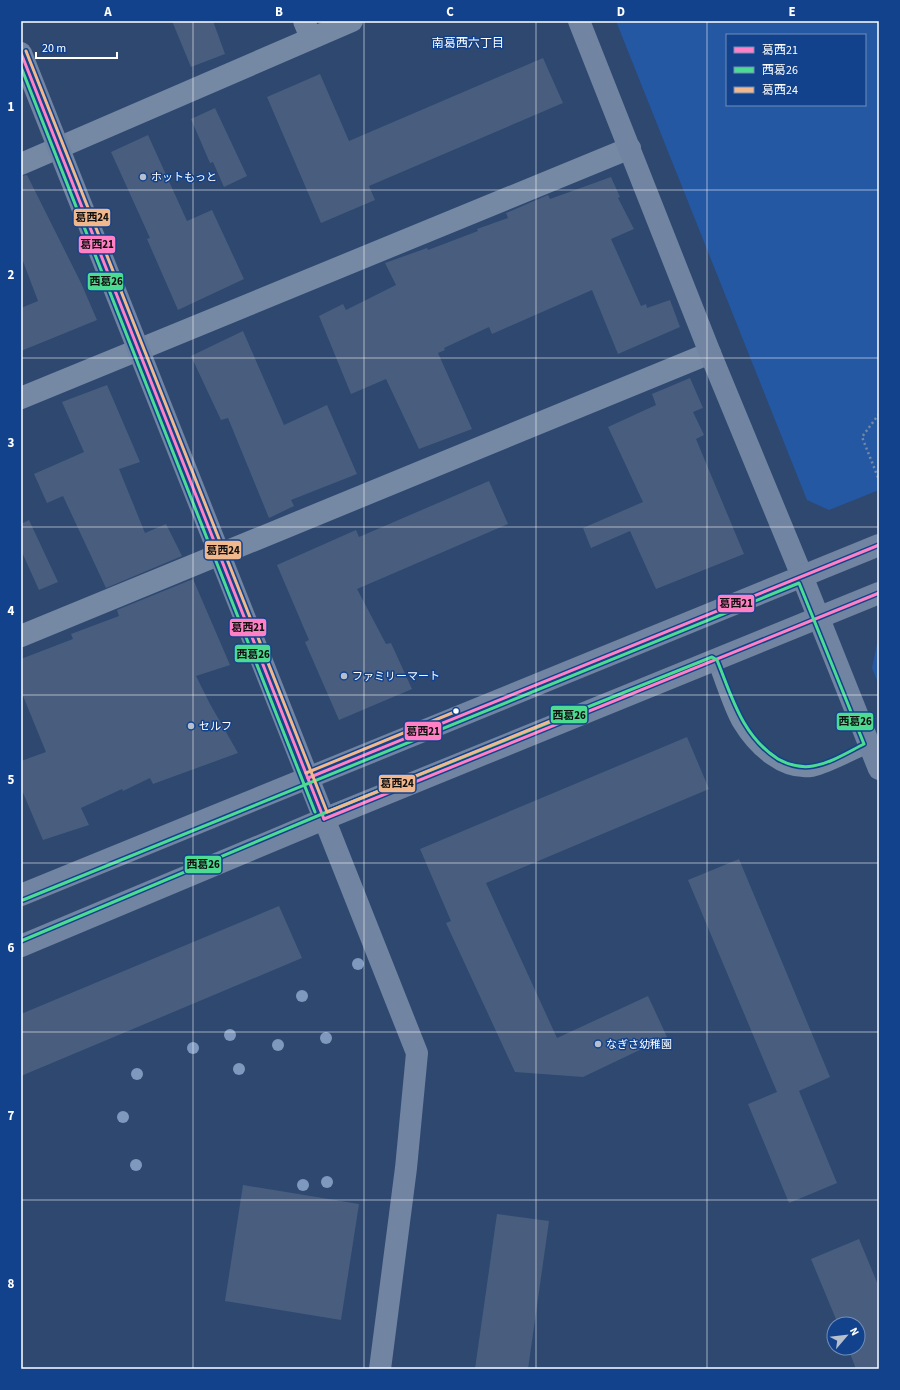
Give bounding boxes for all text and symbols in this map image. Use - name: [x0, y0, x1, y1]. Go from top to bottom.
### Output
- text: A: [103, 3, 112, 21]
- text: B: [275, 3, 283, 21]
- text: C: [446, 3, 454, 21]
- text: D: [617, 3, 625, 21]
- text: E: [788, 3, 796, 21]
- scale bar: [36, 34, 117, 60]
- legend: [726, 34, 866, 106]
- district label: 南葛西六丁目: [432, 35, 504, 52]
- text: 20 m: [42, 40, 66, 57]
- text: 葛西21: [762, 42, 798, 59]
- text: 西葛26: [762, 62, 798, 79]
- text: 葛西24: [762, 82, 798, 99]
- text: 1: [8, 98, 15, 116]
- place label: ホットもっと: [151, 170, 217, 185]
- marker: ホットもっと: [138, 172, 148, 182]
- line badge: 葛西24: [73, 208, 111, 227]
- text: 葛西24: [75, 210, 109, 225]
- line badge: 葛西21: [78, 235, 116, 254]
- text: 葛西21: [80, 237, 114, 252]
- text: 2: [8, 266, 15, 284]
- line badge: 西葛26: [87, 272, 124, 291]
- text: 西葛26: [89, 274, 123, 289]
- text: 3: [8, 434, 15, 452]
- line badge: 葛西24: [204, 540, 242, 560]
- text: 葛西24: [206, 543, 240, 558]
- line badge: 葛西21: [717, 594, 755, 613]
- text: 葛西21: [719, 596, 753, 611]
- text: 4: [8, 602, 15, 620]
- line badge: 葛西21: [229, 618, 267, 637]
- text: 葛西21: [231, 620, 265, 635]
- line badge: 西葛26: [234, 644, 271, 663]
- text: 西葛26: [236, 647, 270, 662]
- place label: ファミリーマート: [352, 669, 440, 684]
- marker: ファミリーマート: [339, 671, 349, 681]
- line badge: 西葛26: [550, 705, 588, 724]
- unlabelled marker: [451, 706, 461, 716]
- text: 西葛26: [552, 708, 586, 723]
- line badge: 西葛26: [836, 712, 874, 731]
- text: 西葛26: [838, 714, 872, 729]
- place label: セルフ: [199, 719, 232, 734]
- marker: セルフ: [186, 721, 196, 731]
- line badge: 葛西21: [404, 721, 442, 741]
- text: 葛西21: [406, 724, 440, 739]
- text: 5: [8, 771, 15, 789]
- line badge: 葛西24: [378, 774, 416, 793]
- text: 葛西24: [380, 776, 414, 791]
- line badge: 西葛26: [184, 855, 222, 874]
- text: 西葛26: [186, 857, 220, 872]
- text: 6: [8, 939, 15, 957]
- place label: なぎさ幼稚園: [606, 1037, 672, 1052]
- marker: なぎさ幼稚園: [593, 1039, 603, 1049]
- text: 7: [8, 1107, 15, 1125]
- text: 8: [8, 1275, 15, 1293]
- north arrow: [826, 1316, 866, 1356]
- text: N: [846, 1325, 863, 1338]

